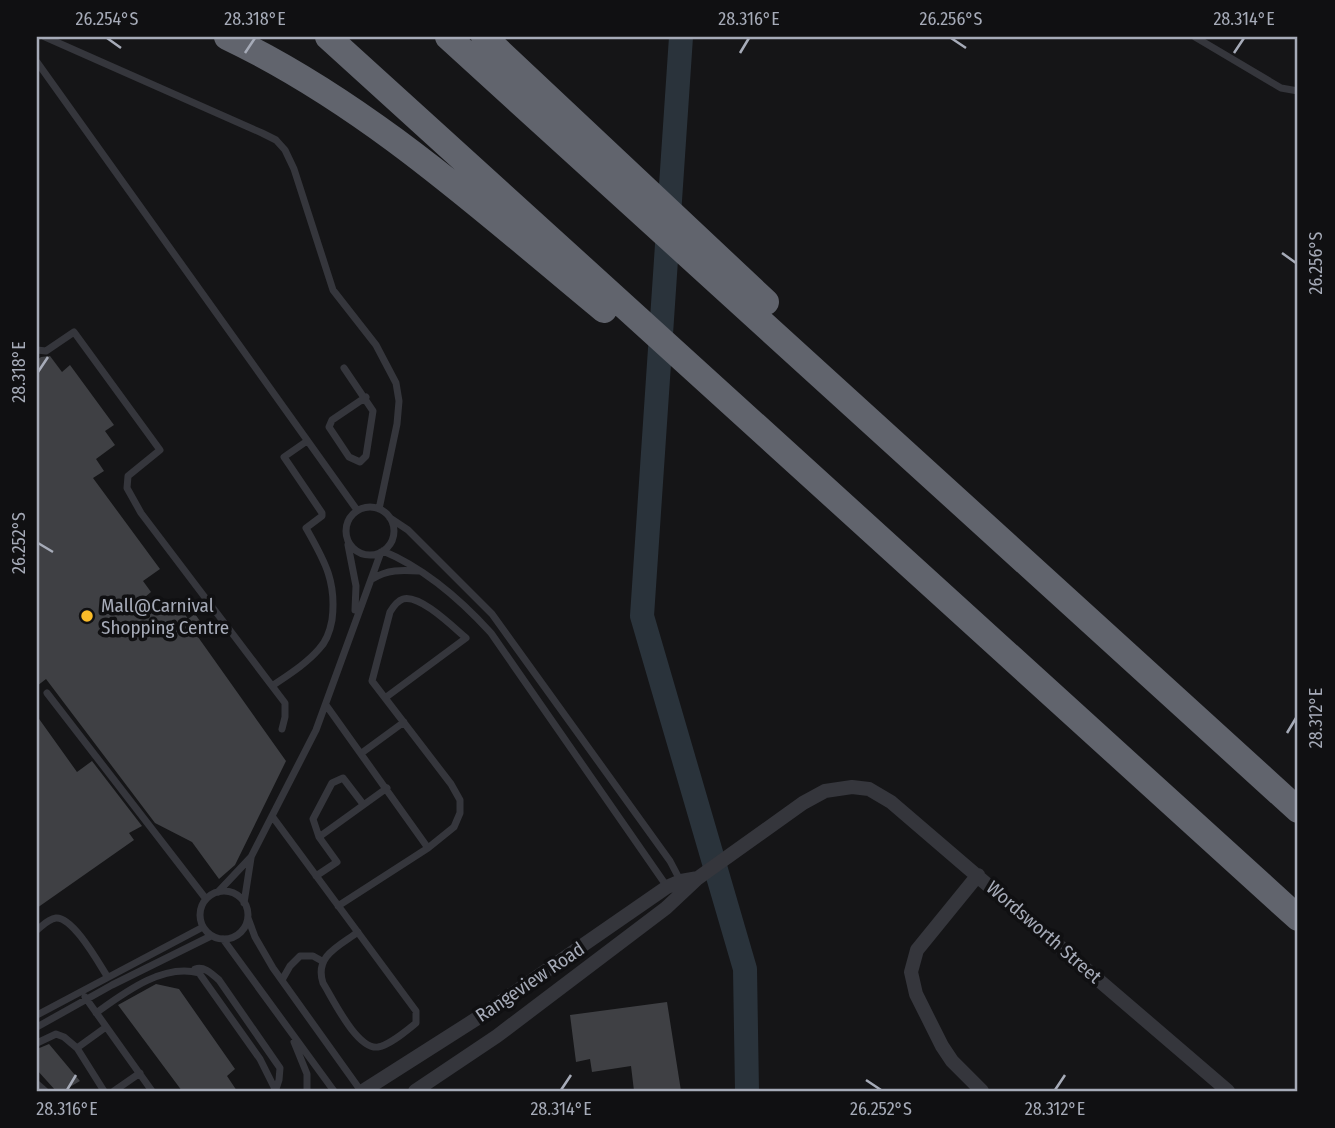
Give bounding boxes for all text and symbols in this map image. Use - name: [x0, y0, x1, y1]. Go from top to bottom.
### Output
- text: 26.254°S: [76, 8, 139, 30]
- text: 28.318°E: [224, 8, 286, 30]
- text: 28.316°E: [718, 8, 780, 30]
- text: 26.256°S: [920, 8, 983, 30]
- text: 28.314°E: [1213, 8, 1275, 30]
- text: 26.256°S: [1305, 231, 1327, 295]
- text: 28.318°E: [8, 341, 30, 403]
- text: 26.252°S: [8, 512, 30, 574]
- place label: Mall@Carnival Shopping Centre: [101, 594, 229, 639]
- marker: Mall@Carnival Shopping Centre: [79, 608, 95, 624]
- text: 28.312°E: [1305, 688, 1327, 748]
- street label: Wordsworth Street: [982, 876, 1107, 989]
- street label: Rangeview Road: [471, 937, 589, 1027]
- text: 28.316°E: [36, 1098, 98, 1120]
- text: 28.314°E: [530, 1098, 592, 1120]
- text: 26.252°S: [850, 1098, 912, 1120]
- text: 28.312°E: [1025, 1098, 1085, 1120]

